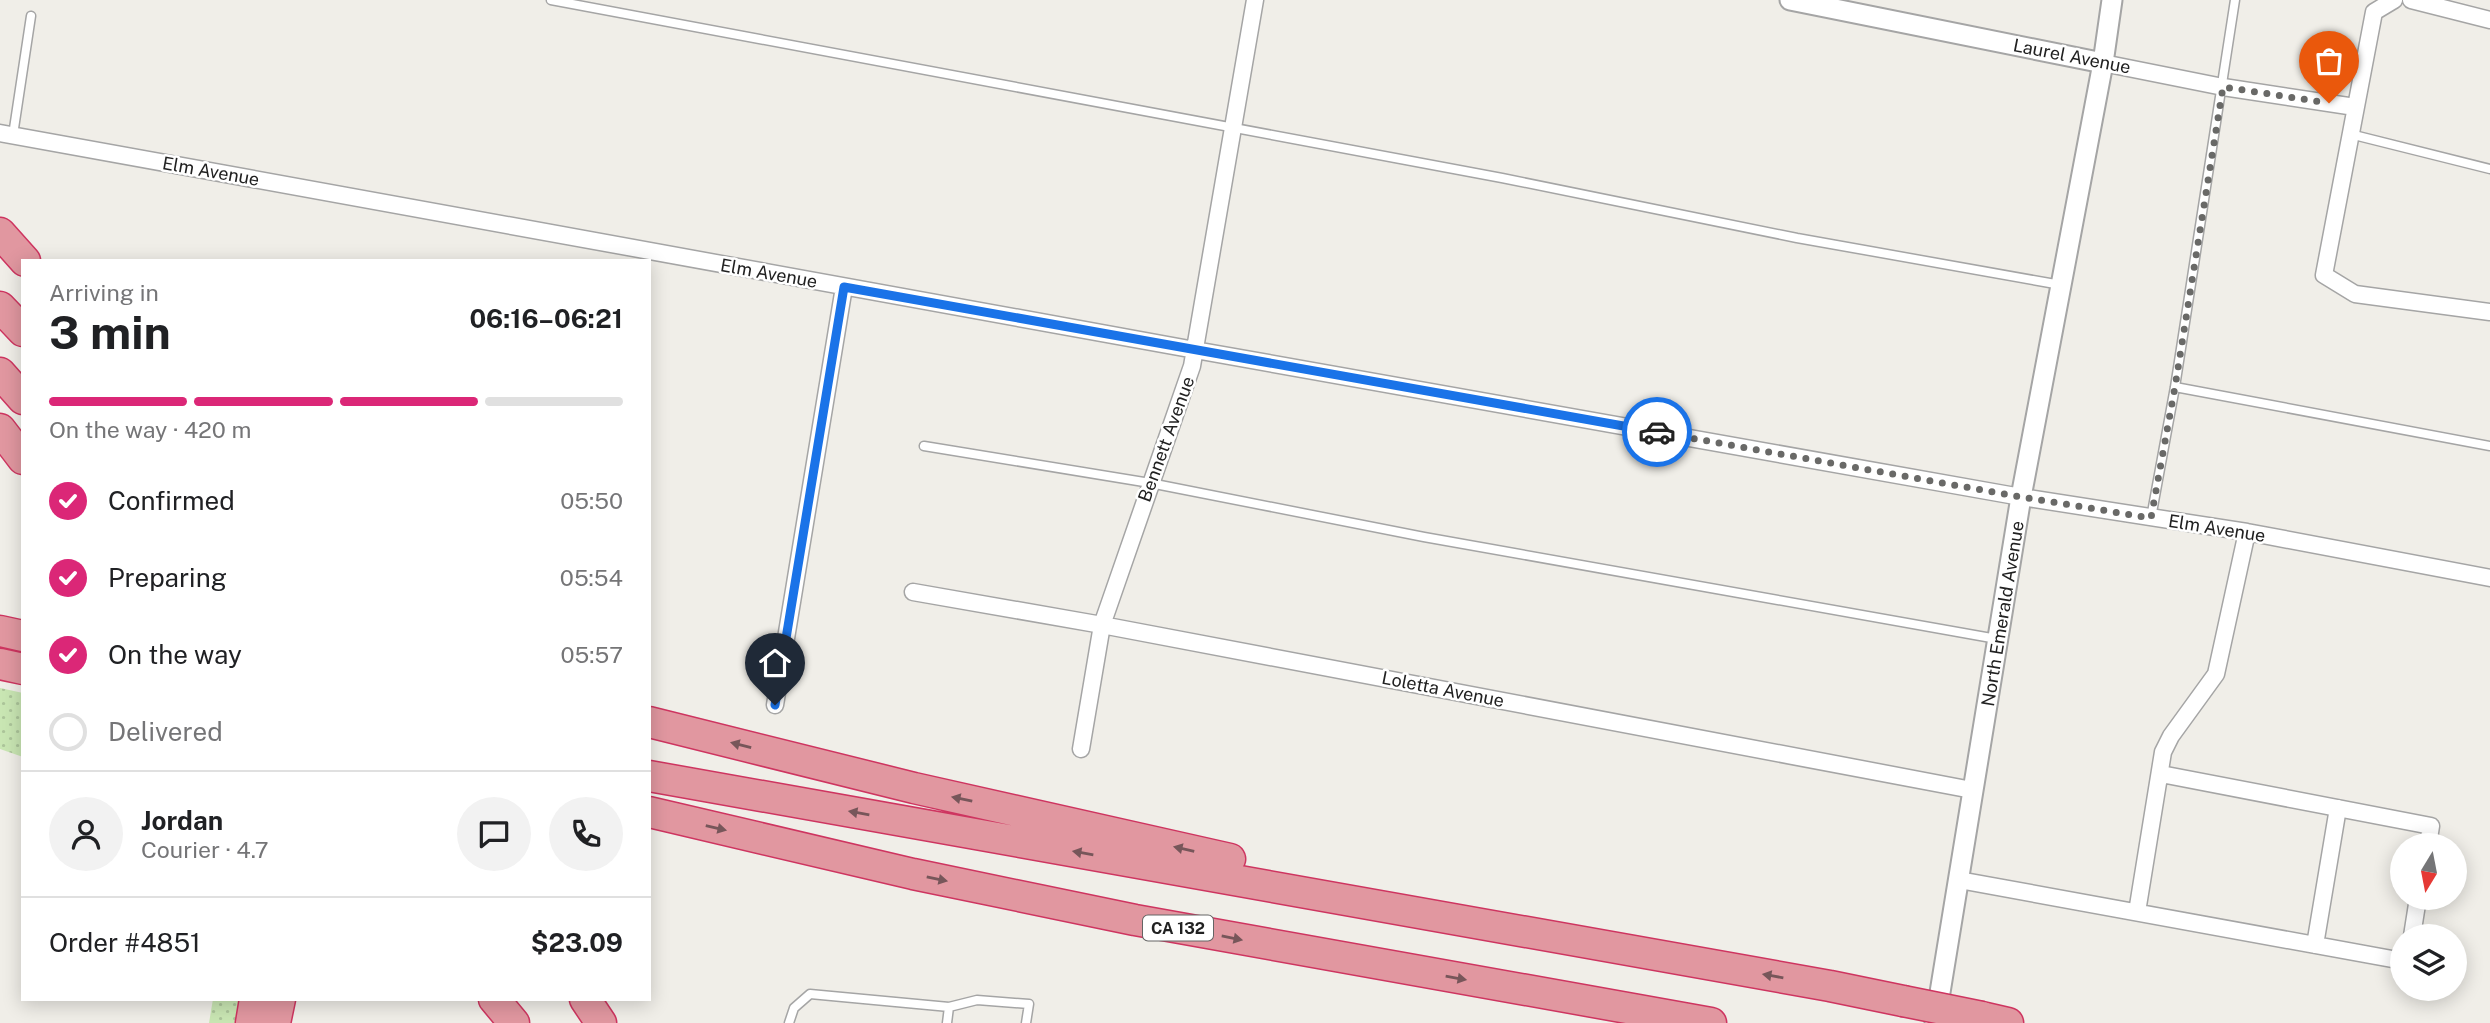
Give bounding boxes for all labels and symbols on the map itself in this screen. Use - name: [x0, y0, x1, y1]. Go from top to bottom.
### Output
- pin: [2299, 31, 2359, 103]
- street label: Laurel Avenue: [2011, 34, 2133, 78]
- street label: Elm Avenue: [161, 152, 261, 190]
- street label: Elm Avenue: [719, 254, 819, 292]
- street label: Bennett Avenue: [1134, 373, 1198, 505]
- courier: [1622, 397, 1692, 467]
- street label: Elm Avenue: [2167, 510, 2267, 546]
- street label: North Emerald Avenue: [1976, 519, 2027, 708]
- pin: [745, 633, 805, 705]
- street label: Loletta Avenue: [1380, 667, 1506, 711]
- one-way arrow: [730, 739, 752, 750]
- one-way arrow: [951, 793, 973, 804]
- one-way arrow: [848, 807, 870, 818]
- one-way arrow: [705, 823, 727, 834]
- north arrow: [2390, 833, 2468, 910]
- one-way arrow: [1173, 843, 1195, 854]
- one-way arrow: [1072, 847, 1094, 858]
- one-way arrow: [926, 873, 948, 884]
- road number: CA 132: [1143, 916, 1213, 940]
- one-way arrow: [1222, 933, 1244, 944]
- one-way arrow: [1762, 970, 1784, 981]
- one-way arrow: [1446, 973, 1468, 984]

